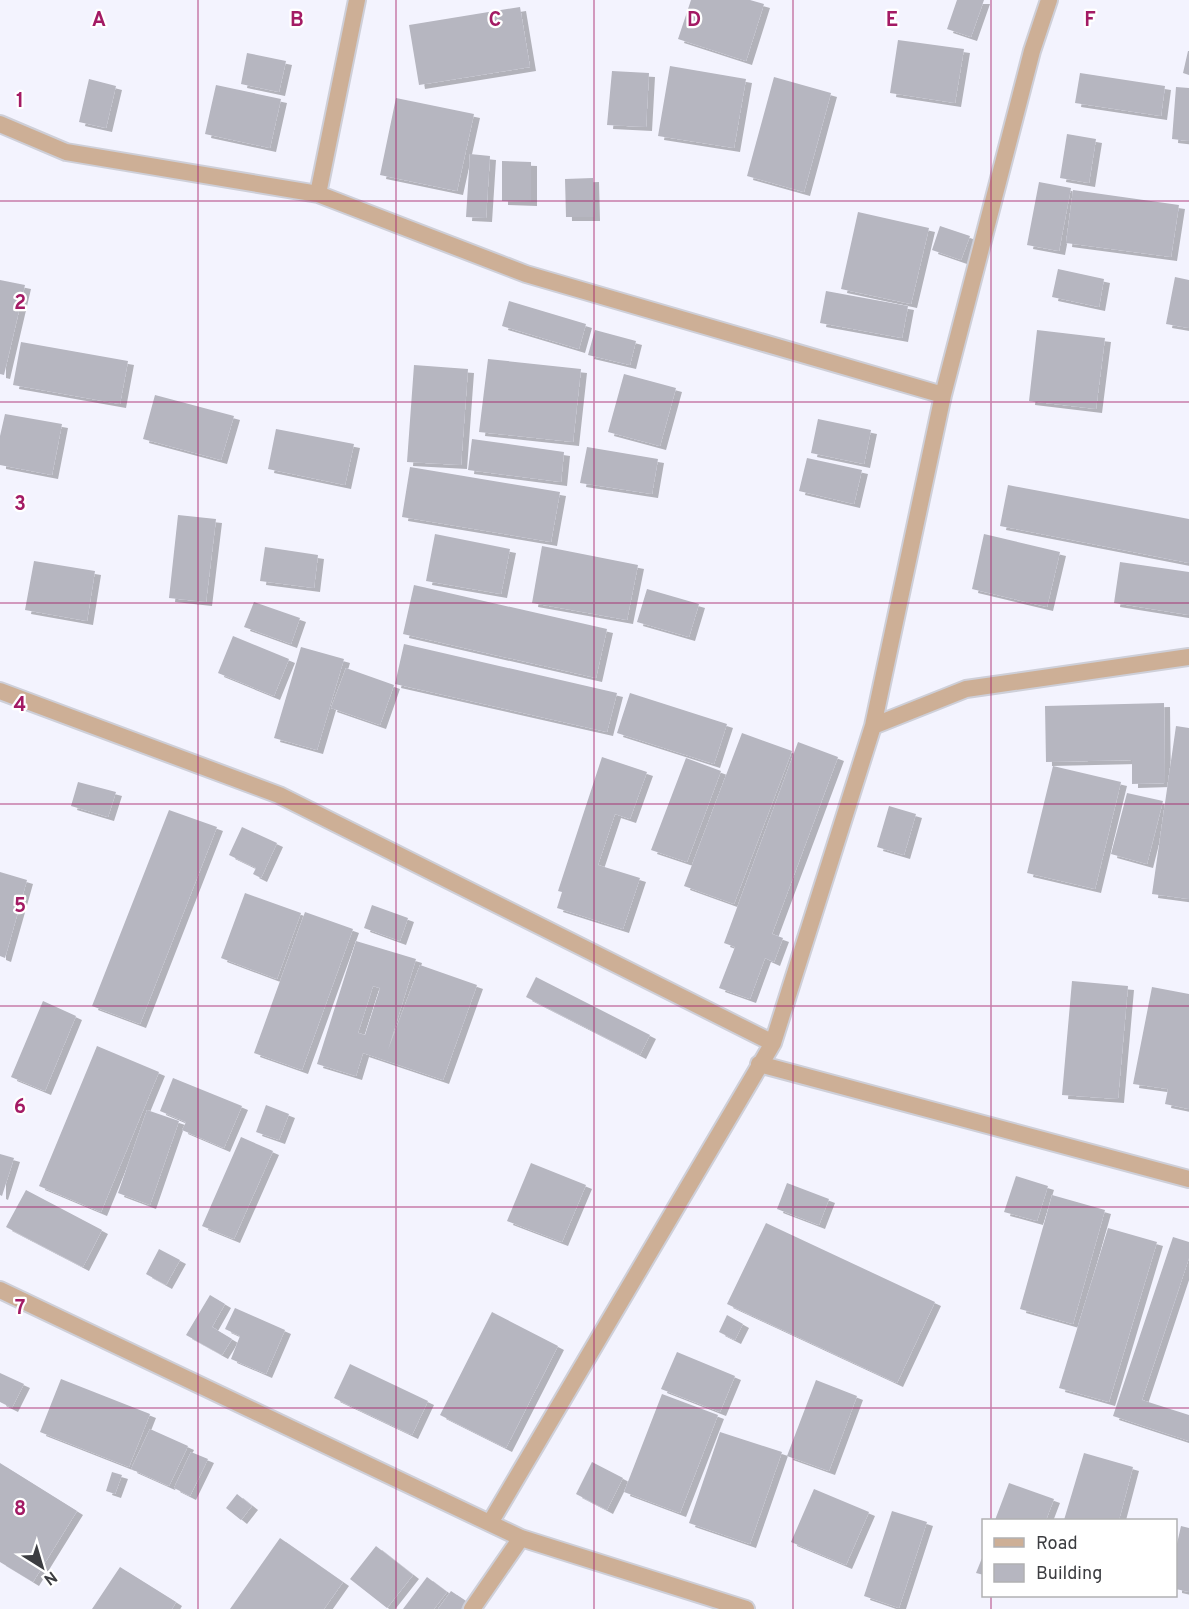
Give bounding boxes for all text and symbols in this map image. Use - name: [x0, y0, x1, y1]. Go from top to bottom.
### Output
- text: A: [92, 8, 106, 34]
- text: B: [290, 8, 304, 34]
- text: C: [489, 8, 501, 34]
- text: D: [687, 8, 701, 34]
- text: E: [886, 8, 898, 34]
- text: F: [1084, 8, 1096, 34]
- text: 1: [16, 89, 24, 115]
- text: 2: [14, 291, 26, 317]
- text: 3: [14, 492, 26, 518]
- text: 4: [14, 693, 26, 719]
- text: 5: [14, 894, 26, 920]
- text: 6: [14, 1095, 26, 1121]
- text: 7: [15, 1296, 25, 1322]
- text: 8: [14, 1497, 26, 1523]
- legend: [982, 1519, 1177, 1597]
- text: Road: [1036, 1533, 1078, 1556]
- north arrow: [12, 1537, 72, 1597]
- text: Building: [1036, 1563, 1102, 1586]
- text: N: [39, 1566, 60, 1589]

